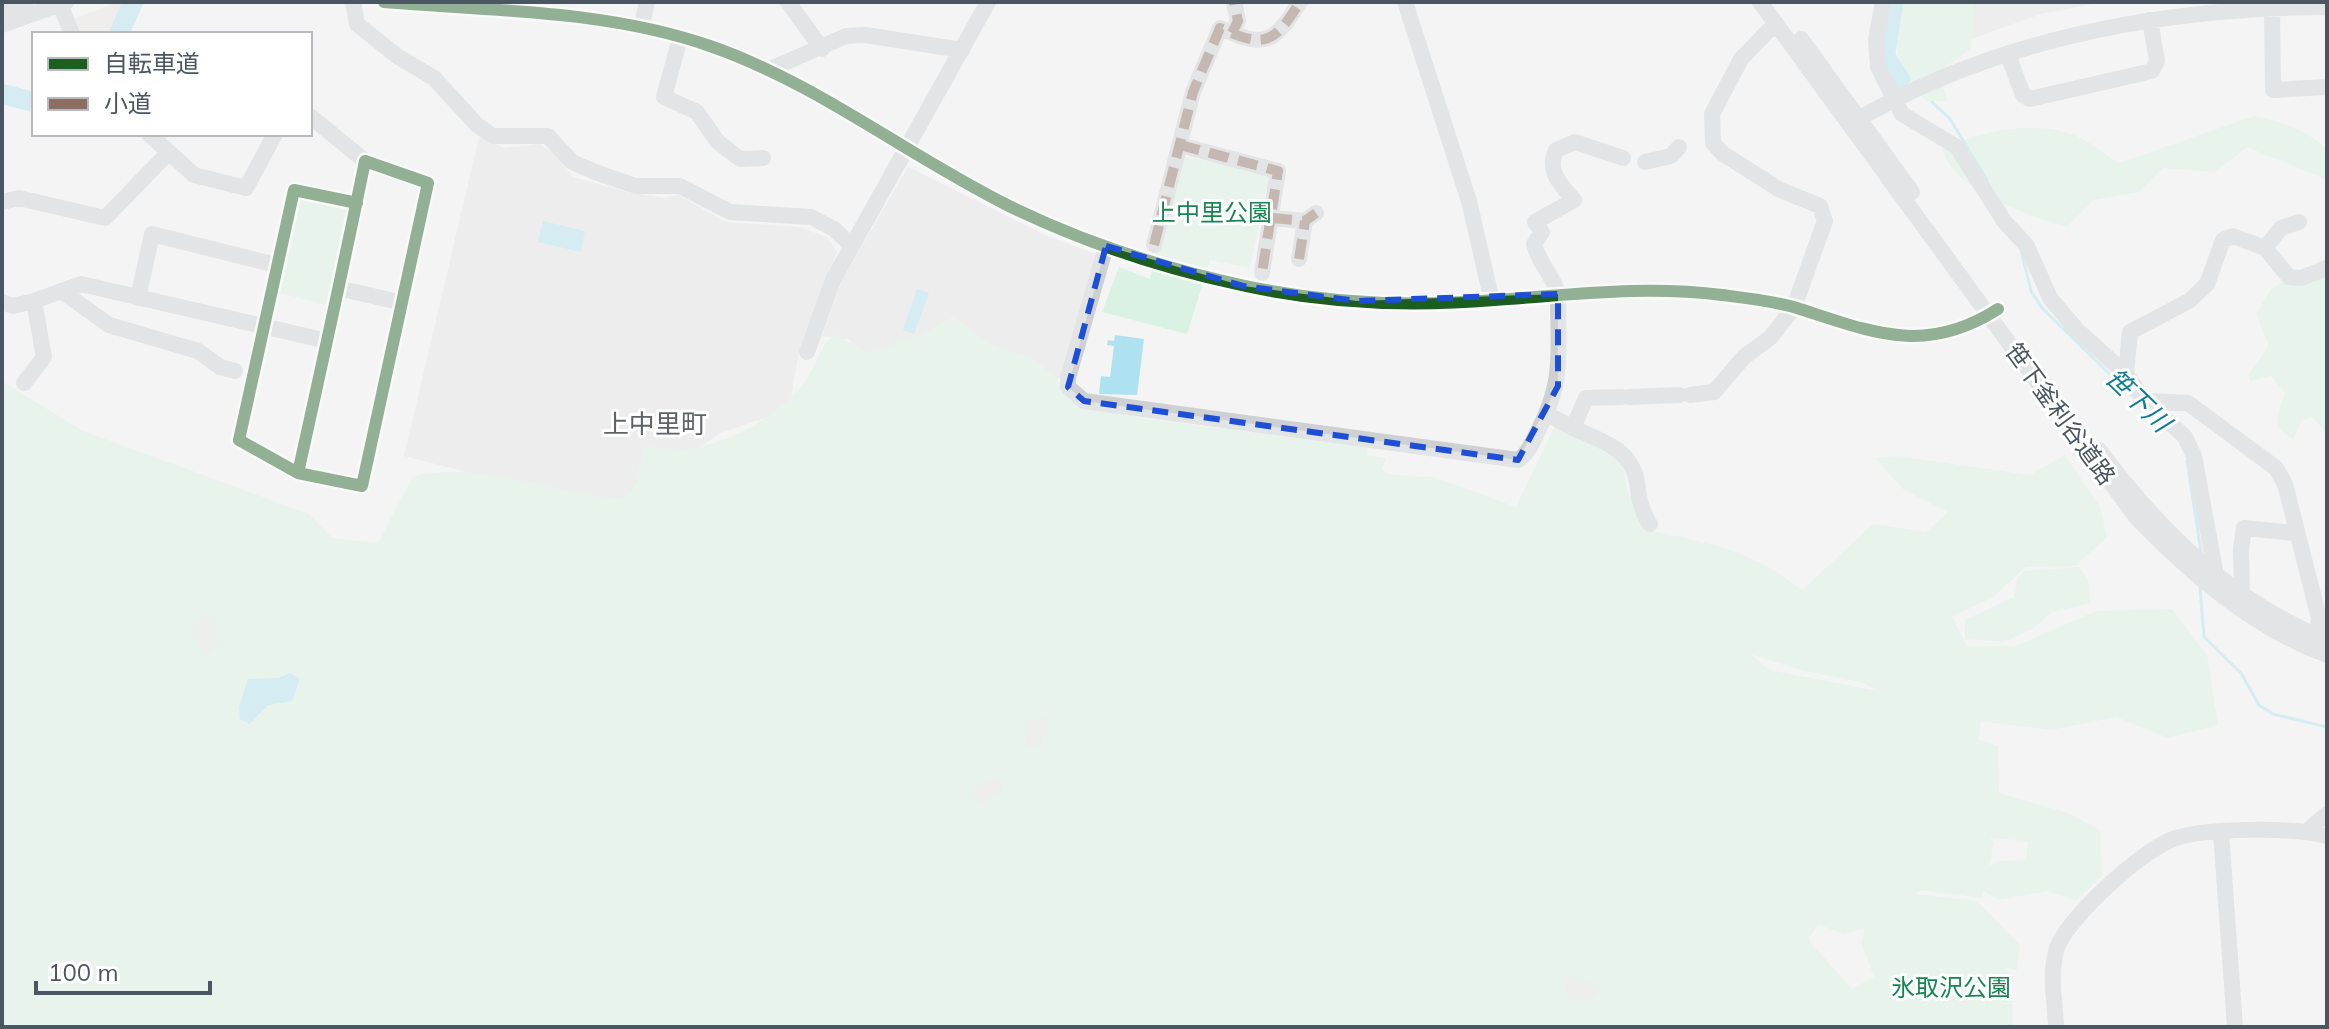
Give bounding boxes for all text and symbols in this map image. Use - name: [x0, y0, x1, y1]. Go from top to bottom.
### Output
- legend: [32, 32, 312, 136]
- text: 自転車道: [104, 48, 200, 78]
- text: 小道: [104, 88, 152, 118]
- park label: 上中里公園: [1152, 197, 1272, 227]
- street label: 笹下釜利谷道路: [1999, 337, 2122, 490]
- water label: 笹下川: [2099, 361, 2180, 441]
- district label: 上中里町: [603, 407, 707, 440]
- scale bar: [36, 945, 210, 995]
- text: 100 m: [48, 957, 119, 987]
- park label: 氷取沢公園: [1891, 972, 2011, 1002]

